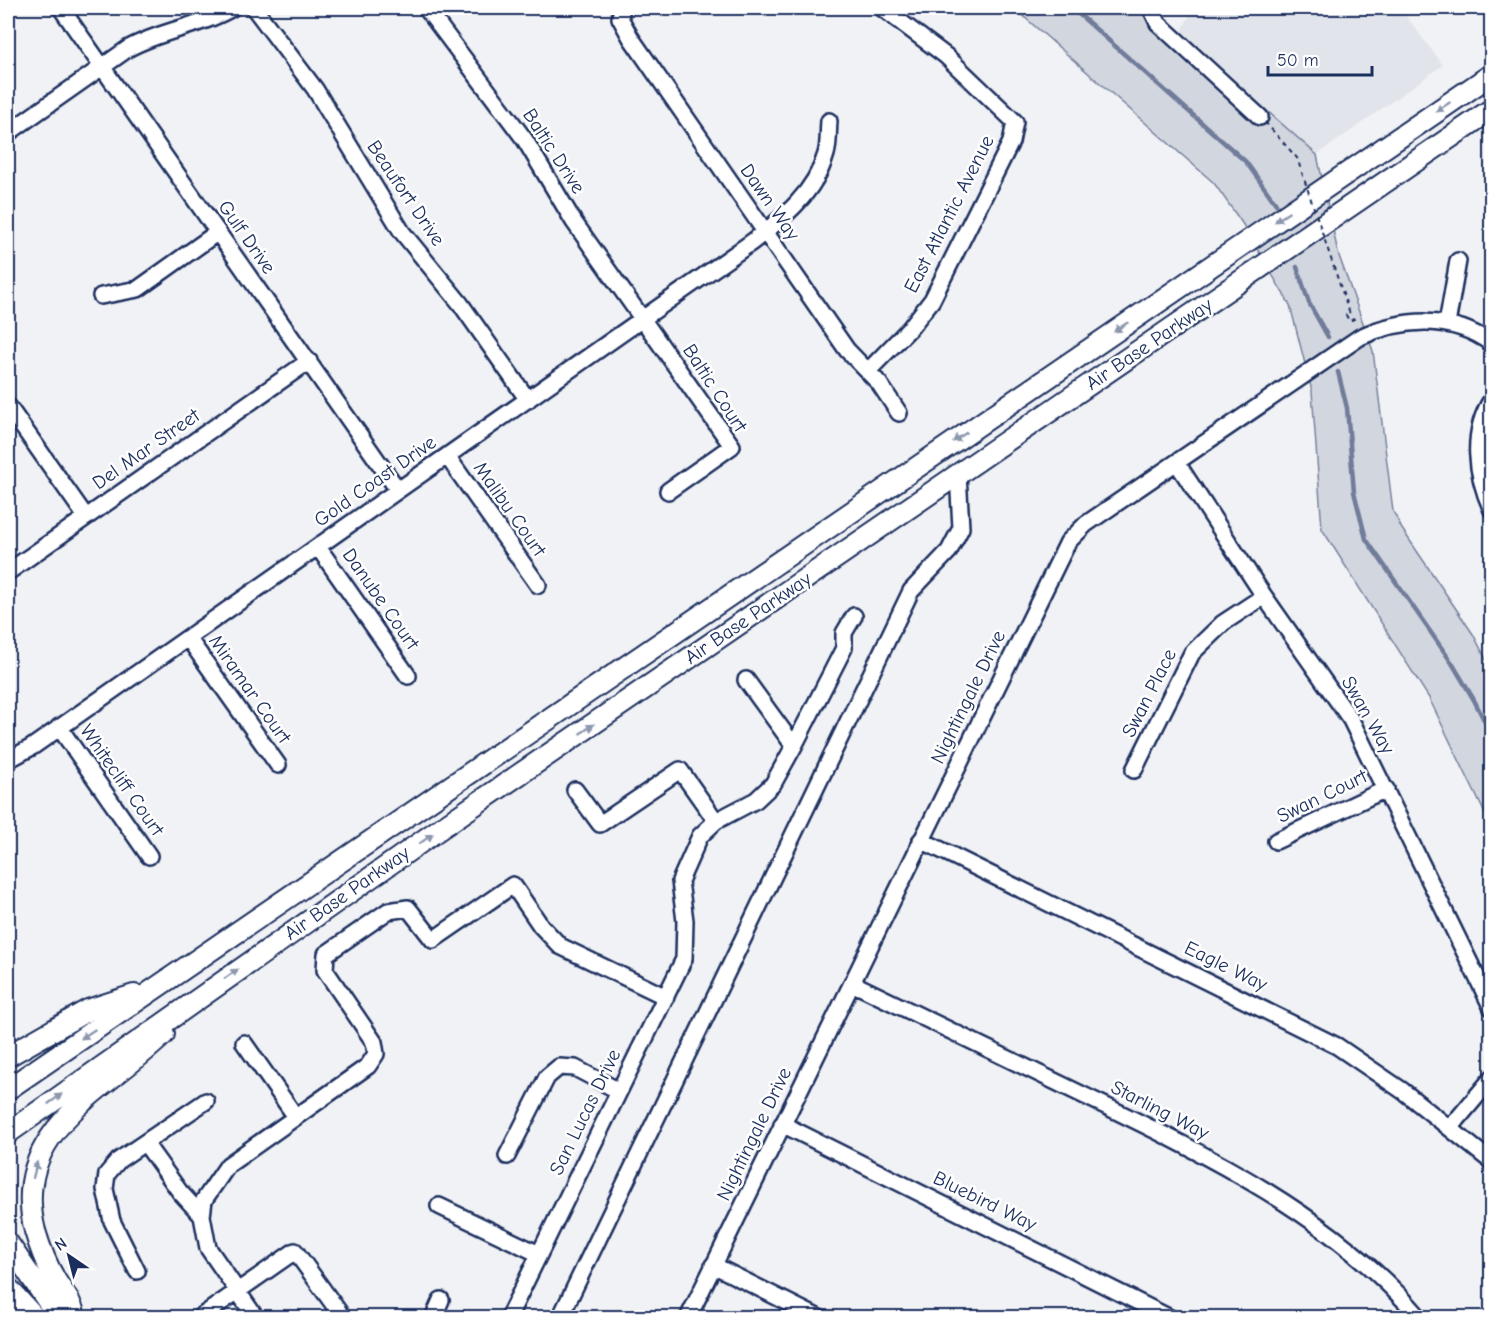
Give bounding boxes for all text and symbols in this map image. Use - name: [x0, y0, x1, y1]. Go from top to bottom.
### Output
- scale bar: [1268, 39, 1372, 77]
- text: 50 m: [1277, 50, 1319, 71]
- one-way arrow: [1436, 101, 1452, 113]
- street label: Baltic Drive: [518, 104, 590, 198]
- street label: East Atlantic Avenue: [899, 131, 999, 297]
- street label: Beaufort Drive: [362, 136, 450, 250]
- street label: Dawn Way: [735, 159, 805, 245]
- street label: Gulf Drive: [213, 196, 281, 278]
- one-way arrow: [1275, 211, 1291, 223]
- street label: Air Base Parkway: [1081, 293, 1217, 395]
- one-way arrow: [1114, 321, 1130, 333]
- street label: Baltic Court: [678, 340, 753, 437]
- street label: Del Mar Street: [88, 403, 205, 494]
- street label: Gold Coast Drive: [310, 430, 440, 532]
- one-way arrow: [952, 431, 968, 442]
- street label: Malibu Court: [469, 457, 552, 562]
- street label: Danube Court: [338, 544, 425, 655]
- street label: Air Base Parkway: [680, 567, 816, 669]
- street label: Nightingale Drive: [926, 627, 1010, 767]
- street label: Miramar Court: [204, 630, 297, 749]
- street label: Swan Place: [1117, 645, 1181, 741]
- street label: Swan Way: [1337, 672, 1399, 758]
- street label: Whitecliff Court: [75, 720, 170, 841]
- one-way arrow: [578, 723, 594, 735]
- street label: Swan Court: [1273, 764, 1372, 828]
- one-way arrow: [418, 833, 433, 845]
- street label: Air Base Parkway: [280, 841, 414, 945]
- street label: Eagle Way: [1181, 936, 1271, 996]
- one-way arrow: [223, 968, 239, 980]
- one-way arrow: [80, 1028, 96, 1039]
- street label: San Lucas Drive: [545, 1045, 625, 1179]
- street label: Nightingale Drive: [712, 1064, 796, 1204]
- street label: Starling Way: [1107, 1075, 1213, 1145]
- one-way arrow: [47, 1093, 63, 1105]
- one-way arrow: [31, 1161, 41, 1179]
- street label: Bluebird Way: [930, 1166, 1040, 1236]
- north arrow: [39, 1226, 99, 1286]
- text: N: [52, 1234, 70, 1255]

